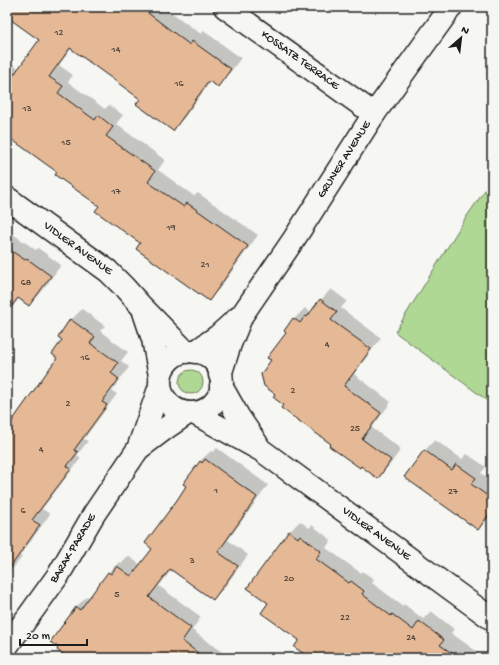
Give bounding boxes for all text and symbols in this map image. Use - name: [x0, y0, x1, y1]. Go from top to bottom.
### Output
- north arrow: [441, 18, 481, 58]
- text: N: [459, 24, 471, 38]
- house number: 12: [54, 27, 64, 39]
- street label: KOSSATZ TERRACE: [258, 28, 342, 94]
- house number: 14: [111, 44, 121, 56]
- house number: 16: [173, 78, 184, 90]
- house number: 13: [21, 103, 32, 115]
- street label: GRUNER AVENUE: [315, 118, 375, 201]
- house number: 15: [60, 137, 71, 149]
- house number: 17: [110, 186, 121, 198]
- street label: VIDLER AVENUE: [39, 219, 115, 279]
- house number: 19: [165, 222, 176, 234]
- house number: 21: [201, 259, 209, 271]
- house number: 68: [21, 277, 32, 289]
- house number: 4: [325, 339, 330, 351]
- house number: 16: [79, 352, 90, 364]
- house number: 2: [291, 385, 296, 397]
- house number: 2: [66, 398, 71, 410]
- house number: 25: [350, 423, 360, 435]
- house number: 4: [39, 444, 44, 456]
- house number: 1: [213, 485, 218, 497]
- house number: 27: [448, 486, 459, 498]
- street label: VIDLER AVENUE: [338, 504, 414, 564]
- house number: 6: [20, 505, 26, 517]
- street label: BARAK PARADE: [47, 511, 100, 587]
- house number: 3: [188, 555, 195, 567]
- house number: 20: [284, 573, 295, 585]
- house number: 5: [114, 589, 120, 601]
- house number: 22: [340, 612, 350, 624]
- scale bar: [20, 621, 87, 647]
- text: 20 m: [26, 630, 51, 644]
- house number: 24: [406, 632, 416, 644]

